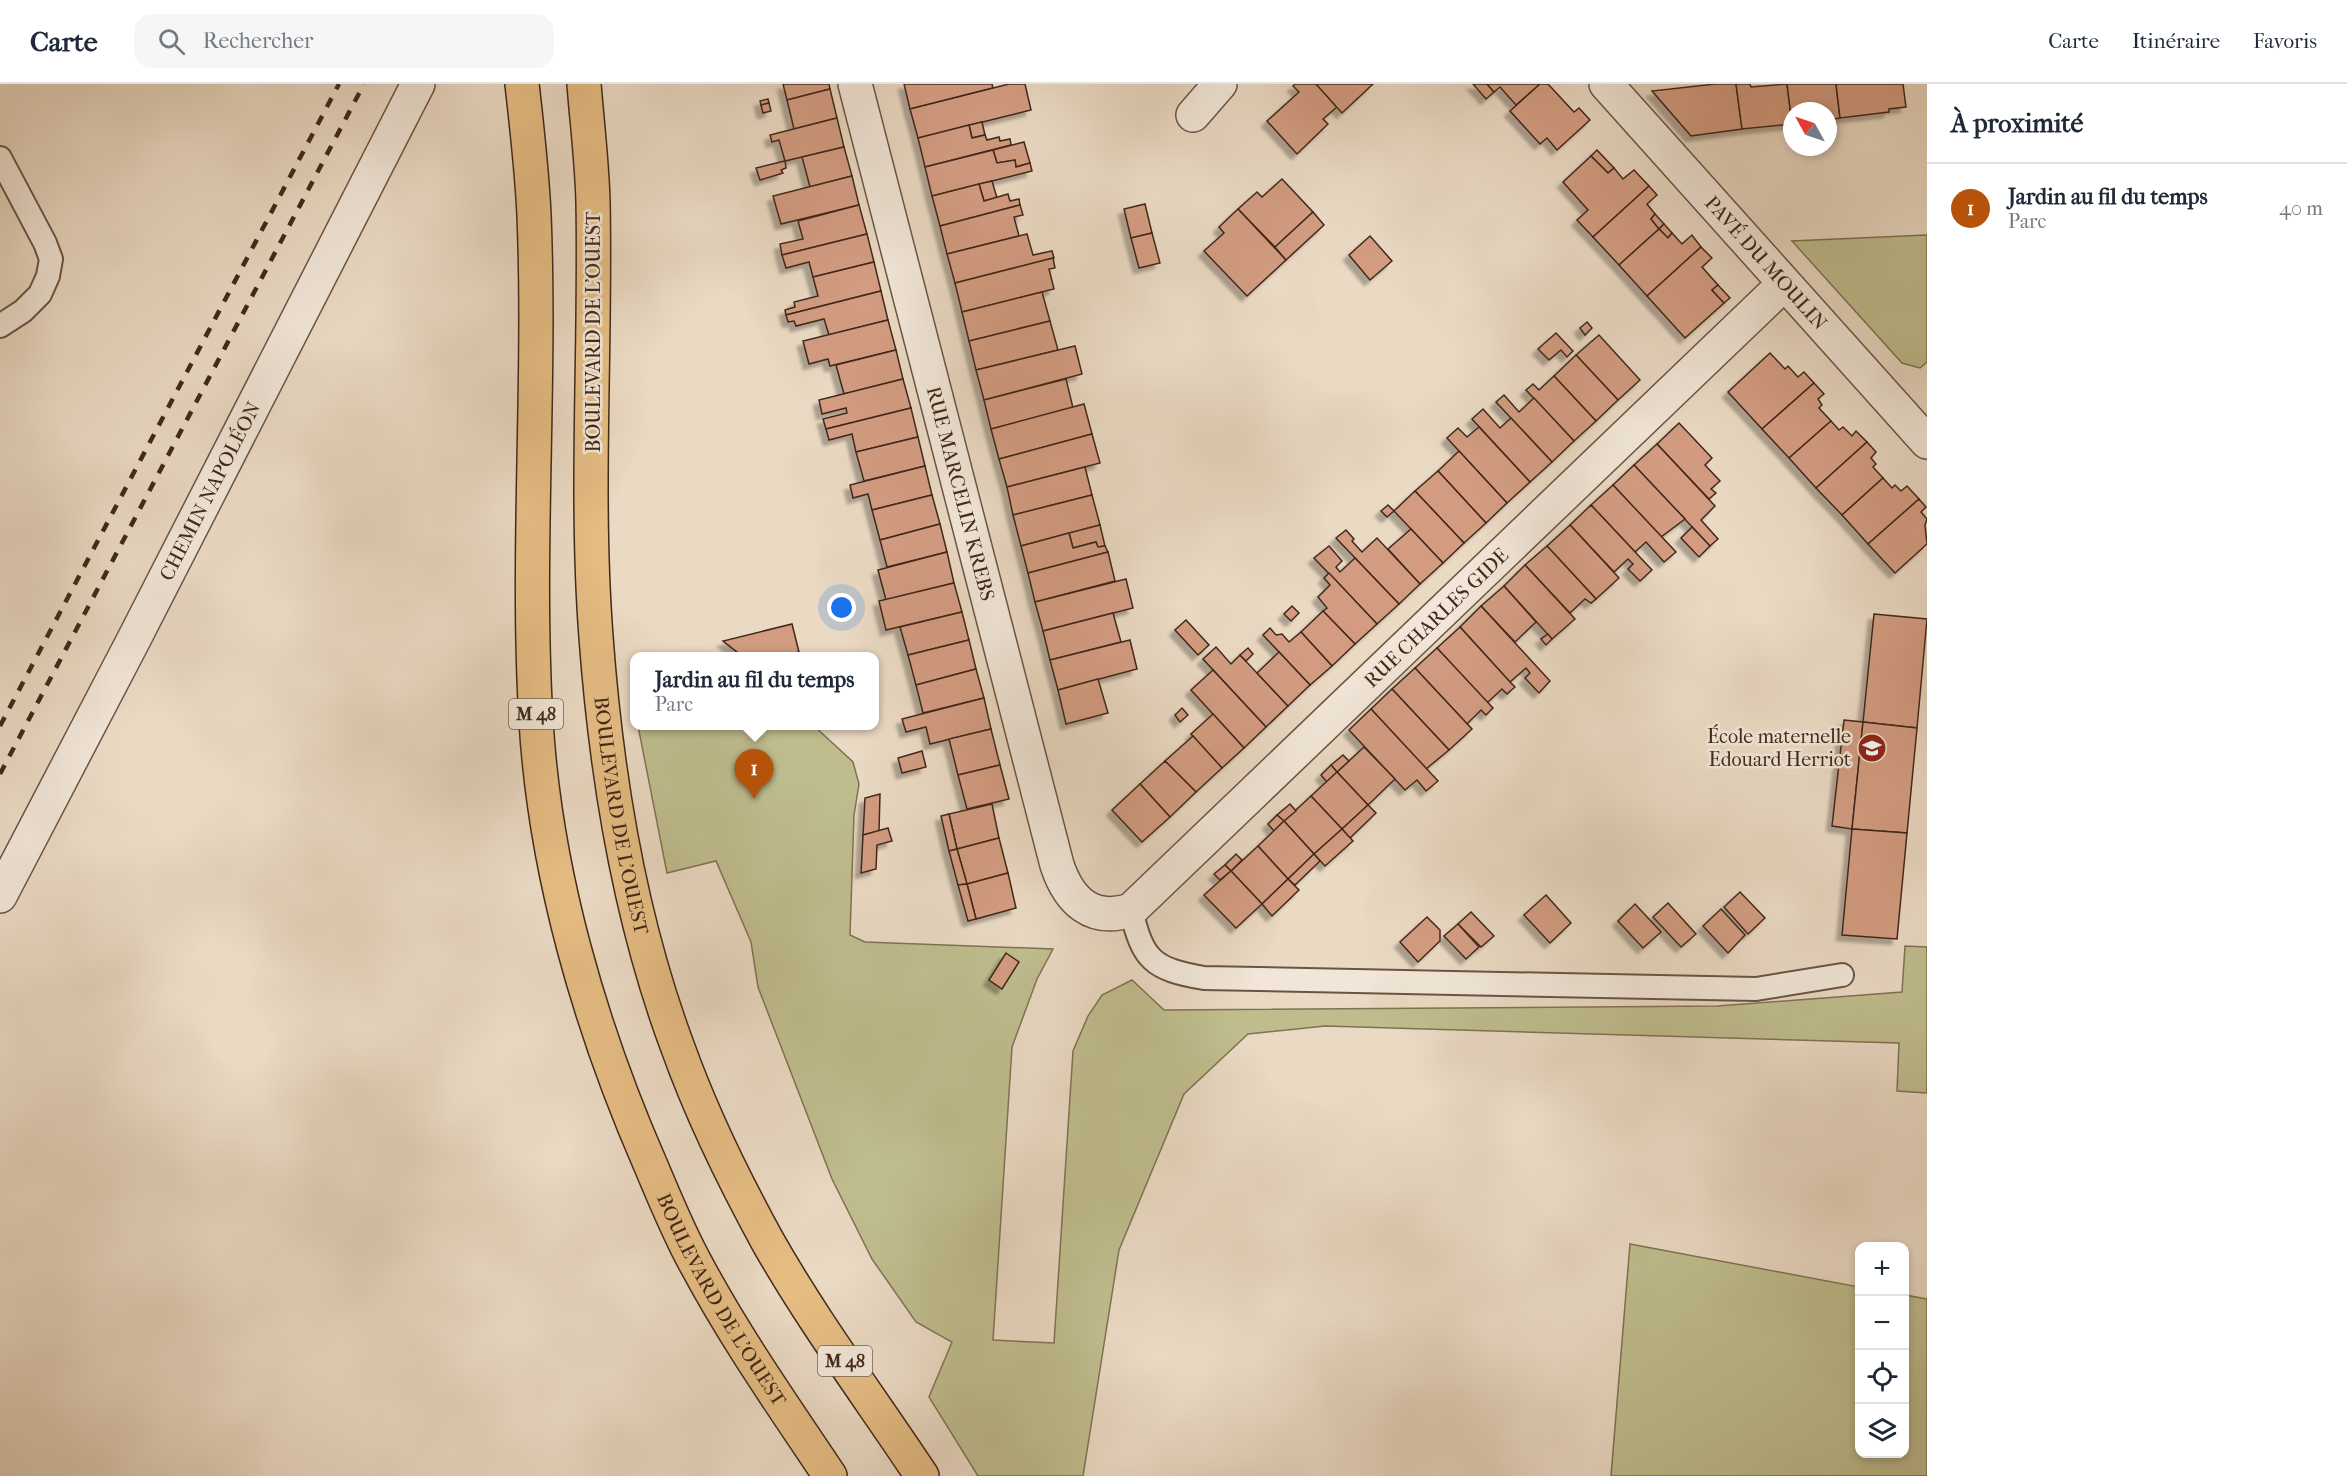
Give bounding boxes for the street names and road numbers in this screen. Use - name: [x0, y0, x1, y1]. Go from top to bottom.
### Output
- street label: PAVÉ DU MOULIN: [1700, 191, 1832, 335]
- street label: BOULEVARD DE L'OUEST: [582, 211, 605, 453]
- street label: RUE MARCELIN KREBS: [922, 384, 999, 603]
- street label: CHEMIN NAPOLÉON: [155, 398, 265, 585]
- street label: RUE CHARLES GIDE: [1360, 544, 1513, 692]
- street label: BOULEVARD DE L'OUEST: [589, 695, 653, 938]
- road number: M 48: [509, 699, 563, 729]
- street label: BOULEVARD DE L'OUEST: [652, 1190, 791, 1411]
- road number: M 48: [818, 1346, 872, 1376]

